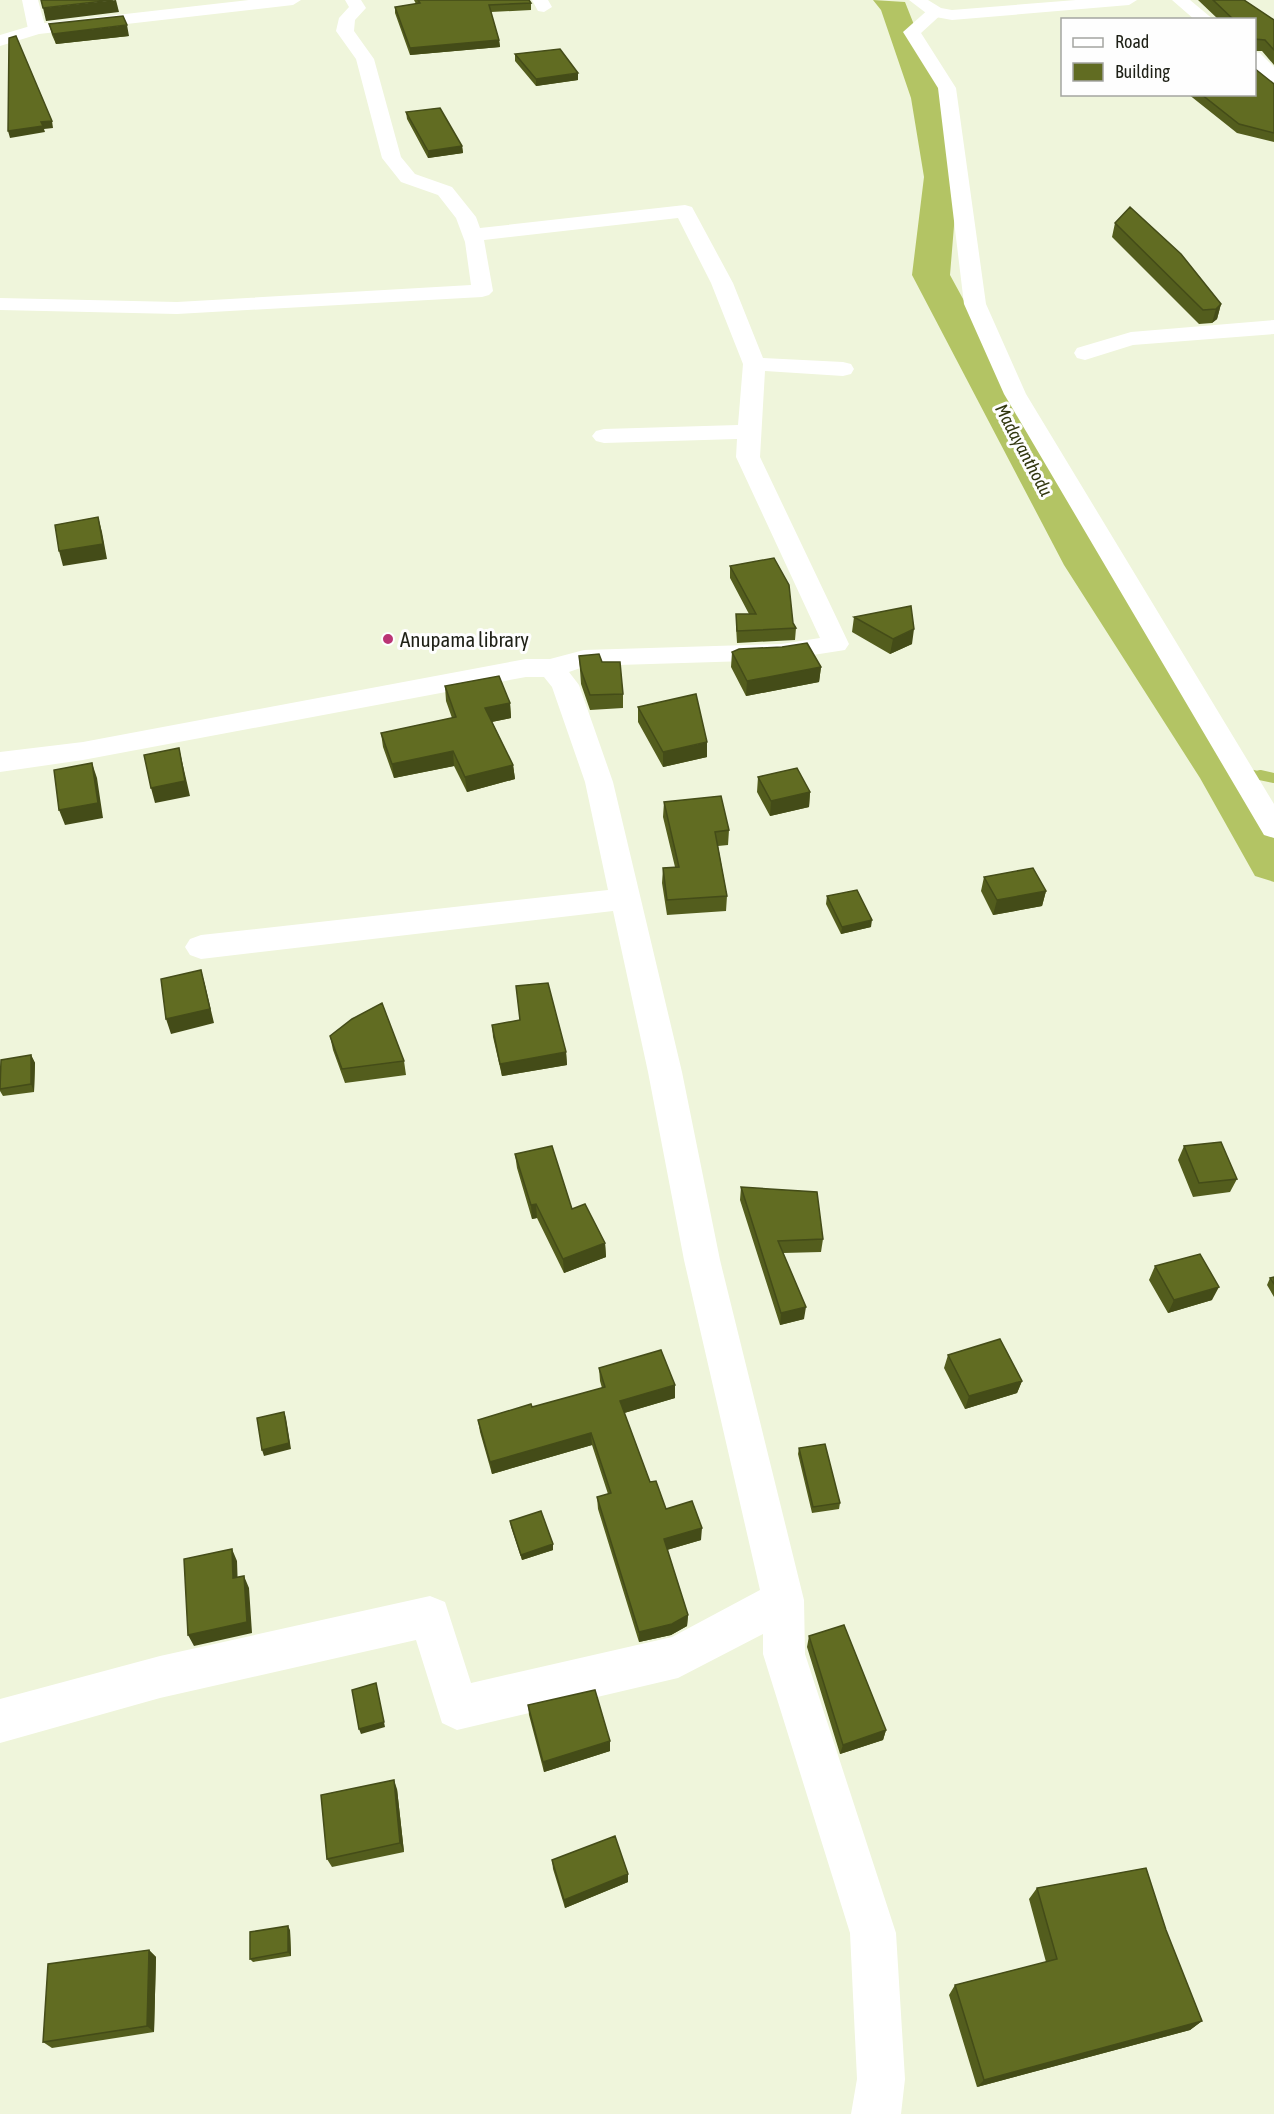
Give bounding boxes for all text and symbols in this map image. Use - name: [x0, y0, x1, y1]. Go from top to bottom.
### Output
- legend: [1061, 18, 1256, 96]
- text: Road: [1115, 31, 1149, 52]
- text: Building: [1115, 61, 1170, 82]
- water label: Madayanthodu: [991, 400, 1057, 500]
- place label: Anupama library: [400, 627, 529, 651]
- marker: Anupama library: [381, 632, 395, 646]

